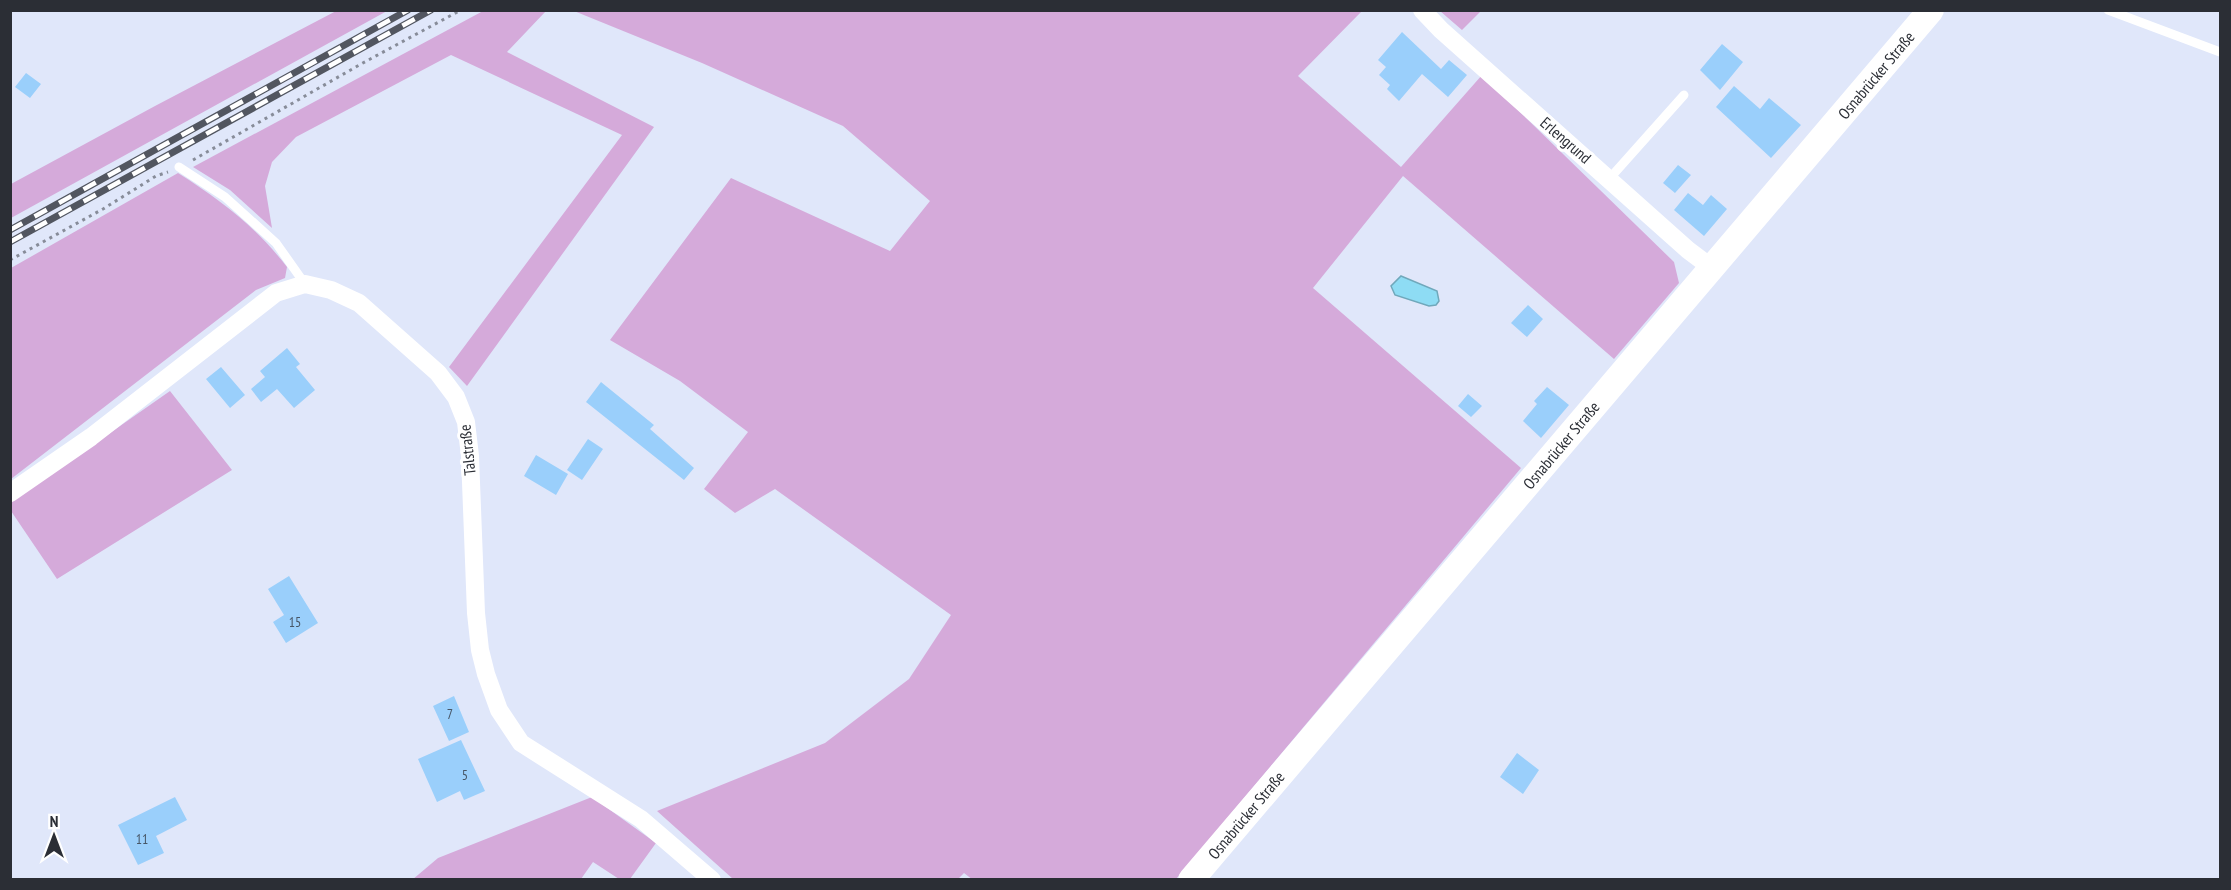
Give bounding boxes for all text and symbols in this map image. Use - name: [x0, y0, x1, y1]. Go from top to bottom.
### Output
- street label: Osnabrücker Straße: [1833, 27, 1919, 123]
- street label: Erlengrund: [1536, 113, 1596, 168]
- street label: Osnabrücker Straße: [1518, 397, 1604, 493]
- street label: Talstraße: [454, 424, 480, 476]
- house number: 15: [289, 613, 301, 631]
- house number: 7: [447, 705, 453, 723]
- house number: 5: [462, 766, 468, 784]
- street label: Osnabrücker Straße: [1203, 767, 1289, 863]
- north arrow: [24, 806, 84, 866]
- text: N: [50, 811, 58, 831]
- house number: 11: [136, 830, 148, 848]

